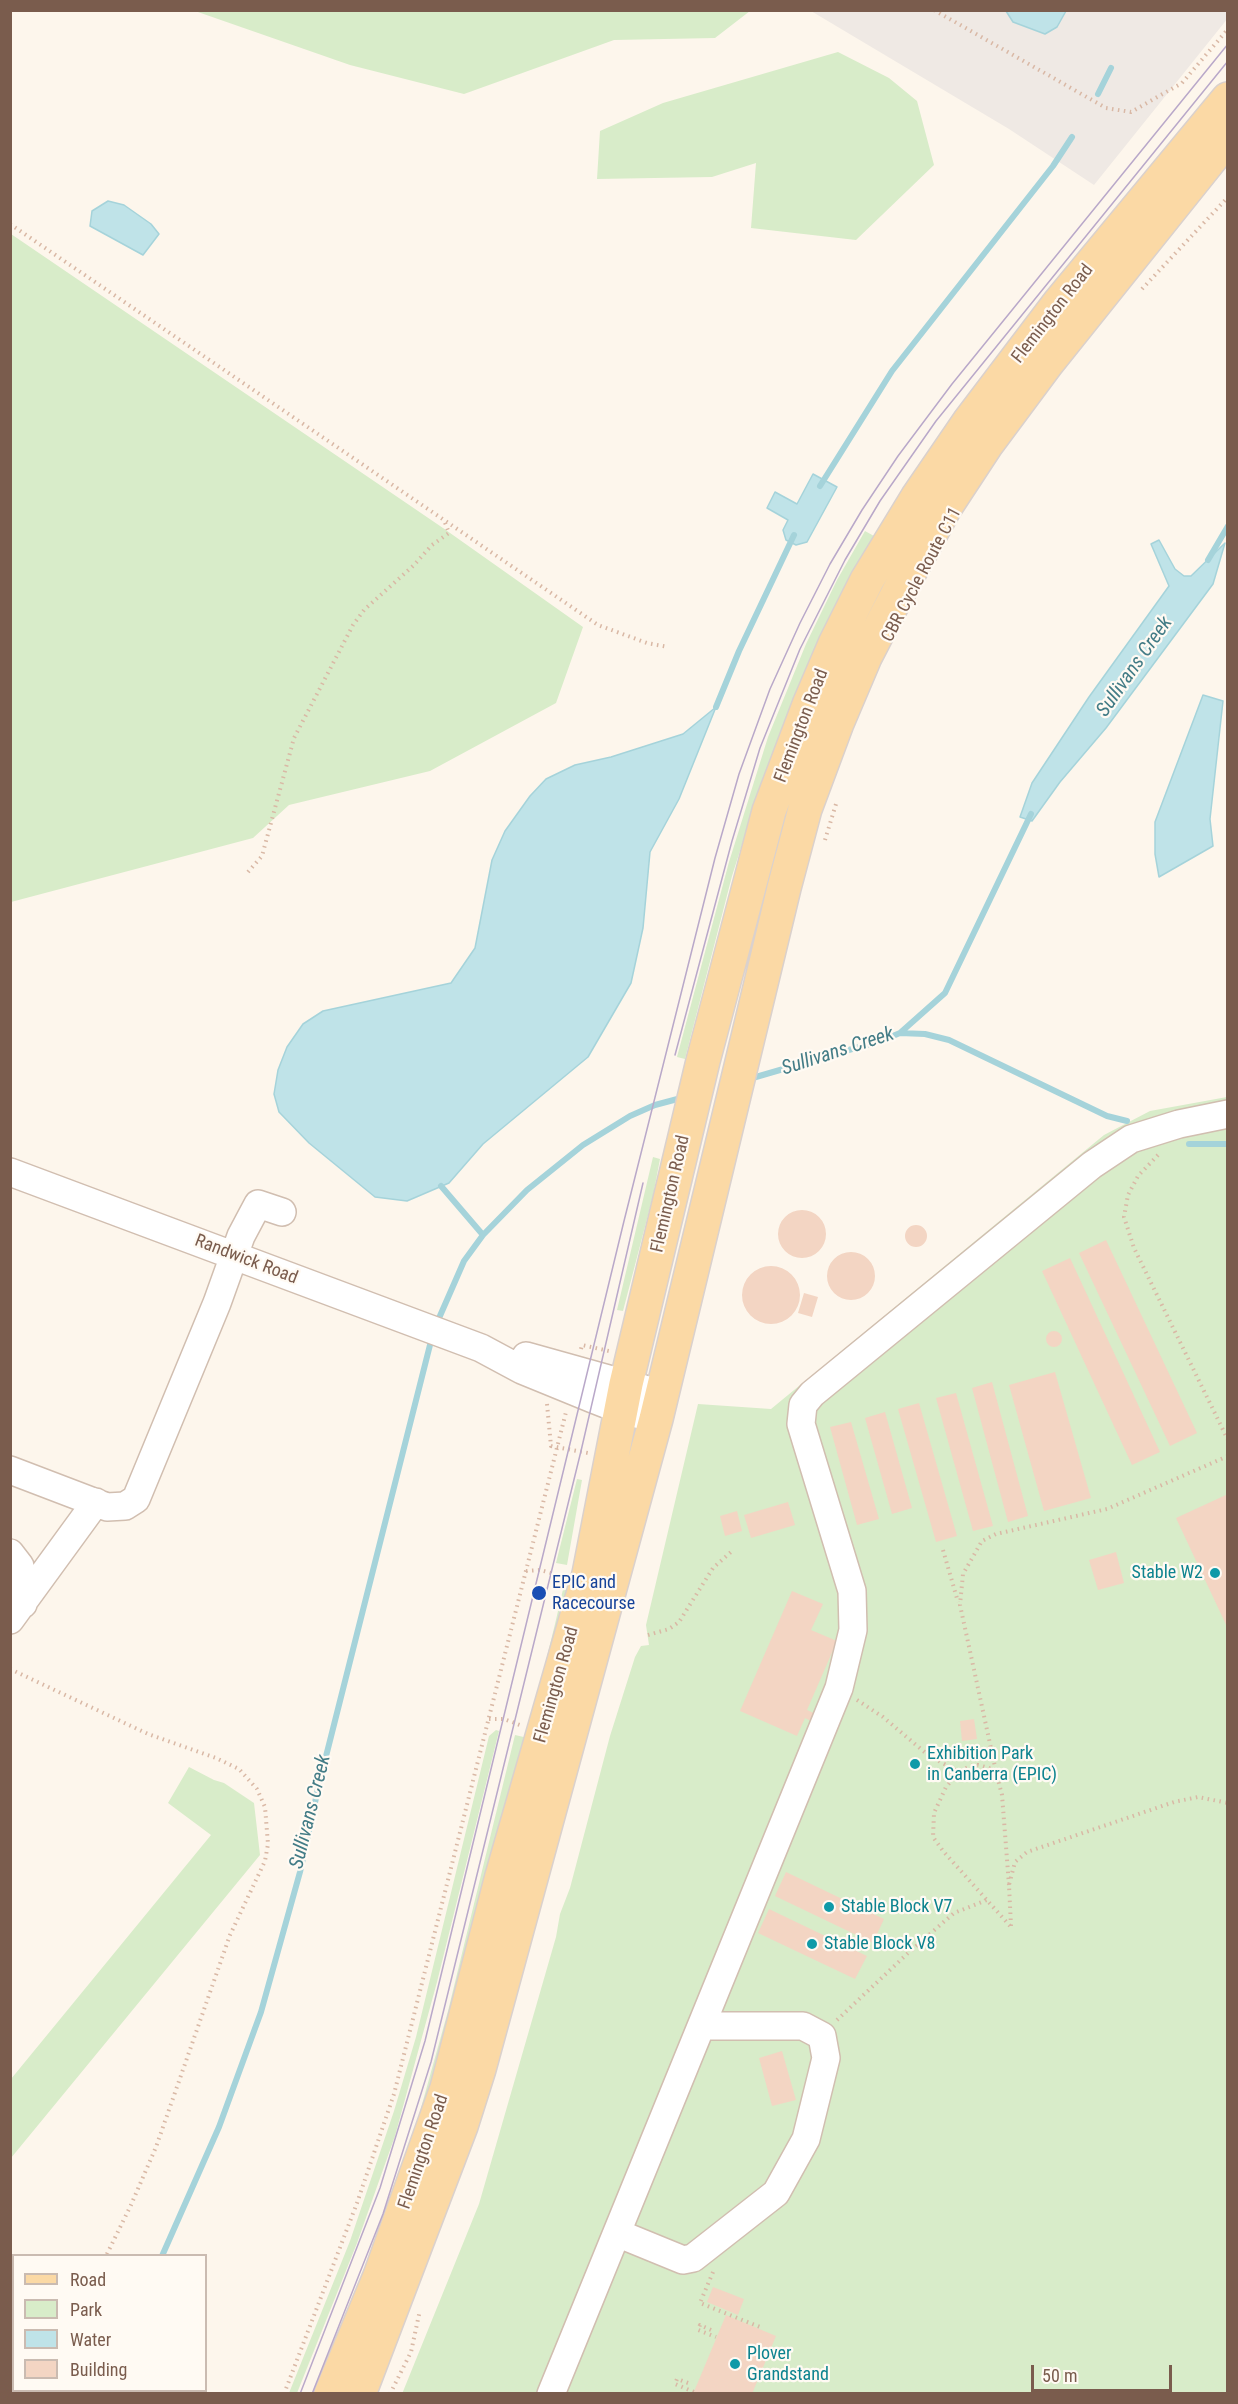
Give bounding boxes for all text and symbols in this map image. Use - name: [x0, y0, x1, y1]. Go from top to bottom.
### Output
- street label: Flemington Road: [1008, 260, 1098, 368]
- street label: CBR Cycle Route C11: [877, 504, 967, 646]
- water label: Sullivans Creek: [1092, 612, 1178, 722]
- street label: Flemington Road: [770, 666, 834, 786]
- water label: Sullivans Creek: [779, 1023, 897, 1081]
- street label: Flemington Road: [647, 1133, 695, 1255]
- street label: Randwick Road: [192, 1231, 300, 1289]
- place label: Stable W2: [1132, 1562, 1203, 1584]
- marker: Stable W2: [1208, 1566, 1222, 1580]
- place label: EPIC and Racecourse: [552, 1572, 635, 1614]
- marker: EPIC and Racecourse: [530, 1584, 548, 1602]
- street label: Flemington Road: [530, 1625, 584, 1745]
- place label: Exhibition Park in Canberra (EPIC): [927, 1743, 1057, 1786]
- water label: Sullivans Creek: [285, 1752, 337, 1872]
- marker: Exhibition Park in Canberra (EPIC): [908, 1757, 922, 1771]
- place label: Stable Block V7: [841, 1896, 952, 1918]
- marker: Stable Block V7: [822, 1900, 836, 1914]
- place label: Stable Block V8: [824, 1933, 935, 1955]
- marker: Stable Block V8: [805, 1937, 819, 1951]
- street label: Flemington Road: [394, 2092, 454, 2212]
- legend: [12, 2254, 207, 2392]
- text: Road: [70, 2269, 106, 2290]
- text: Park: [70, 2299, 102, 2320]
- text: Water: [70, 2329, 111, 2350]
- place label: Plover Grandstand: [747, 2343, 829, 2386]
- scale bar: [1034, 2353, 1175, 2391]
- marker: Plover Grandstand: [728, 2357, 742, 2371]
- text: Building: [70, 2359, 127, 2380]
- text: 50 m: [1042, 2365, 1077, 2386]

